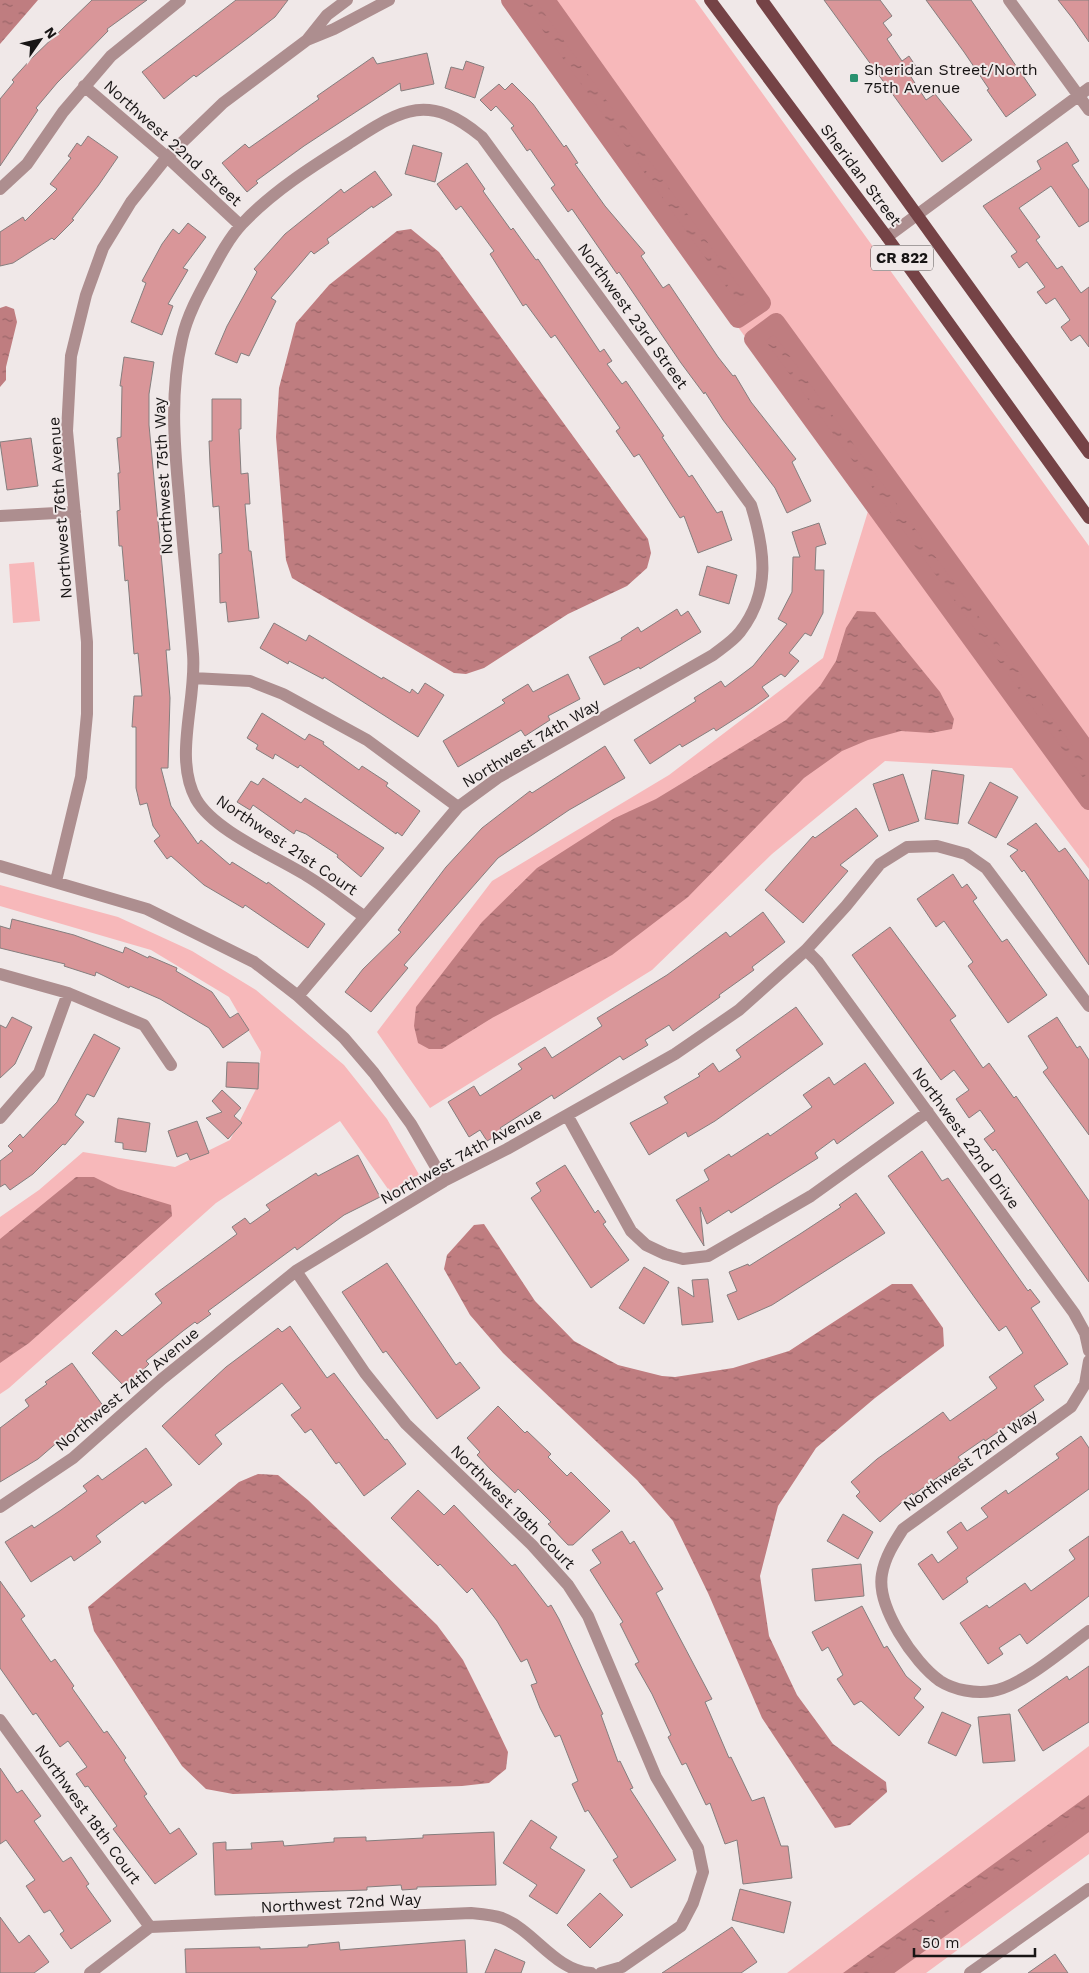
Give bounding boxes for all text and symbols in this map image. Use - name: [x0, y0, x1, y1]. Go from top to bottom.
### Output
- north arrow: [15, 15, 65, 65]
- text: N: [41, 24, 60, 42]
- place label: Sheridan Street/North 75th Avenue: [864, 60, 1038, 97]
- marker: Sheridan Street/North 75th Avenue: [848, 72, 860, 84]
- street label: Northwest 22nd Street: [100, 76, 246, 210]
- street label: Sheridan Street: [816, 120, 906, 230]
- street label: Northwest 23rd Street: [574, 240, 692, 393]
- road number: CR 822: [871, 246, 933, 270]
- street label: Northwest 75th Way: [149, 396, 177, 555]
- street label: Northwest 76th Avenue: [44, 416, 76, 600]
- street label: Northwest 74th Way: [459, 694, 604, 792]
- street label: Northwest 21st Court: [213, 791, 361, 899]
- street label: Northwest 22nd Drive: [908, 1063, 1024, 1213]
- street label: Northwest 74th Avenue: [377, 1104, 545, 1208]
- street label: Northwest 74th Avenue: [51, 1323, 203, 1455]
- street label: Northwest 72nd Way: [899, 1405, 1041, 1515]
- street label: Northwest 19th Court: [447, 1441, 579, 1573]
- street label: Northwest 18th Court: [31, 1741, 145, 1888]
- street label: Northwest 72nd Way: [260, 1889, 423, 1917]
- scale bar: [914, 1926, 1035, 1958]
- text: 50 m: [922, 1934, 959, 1952]

